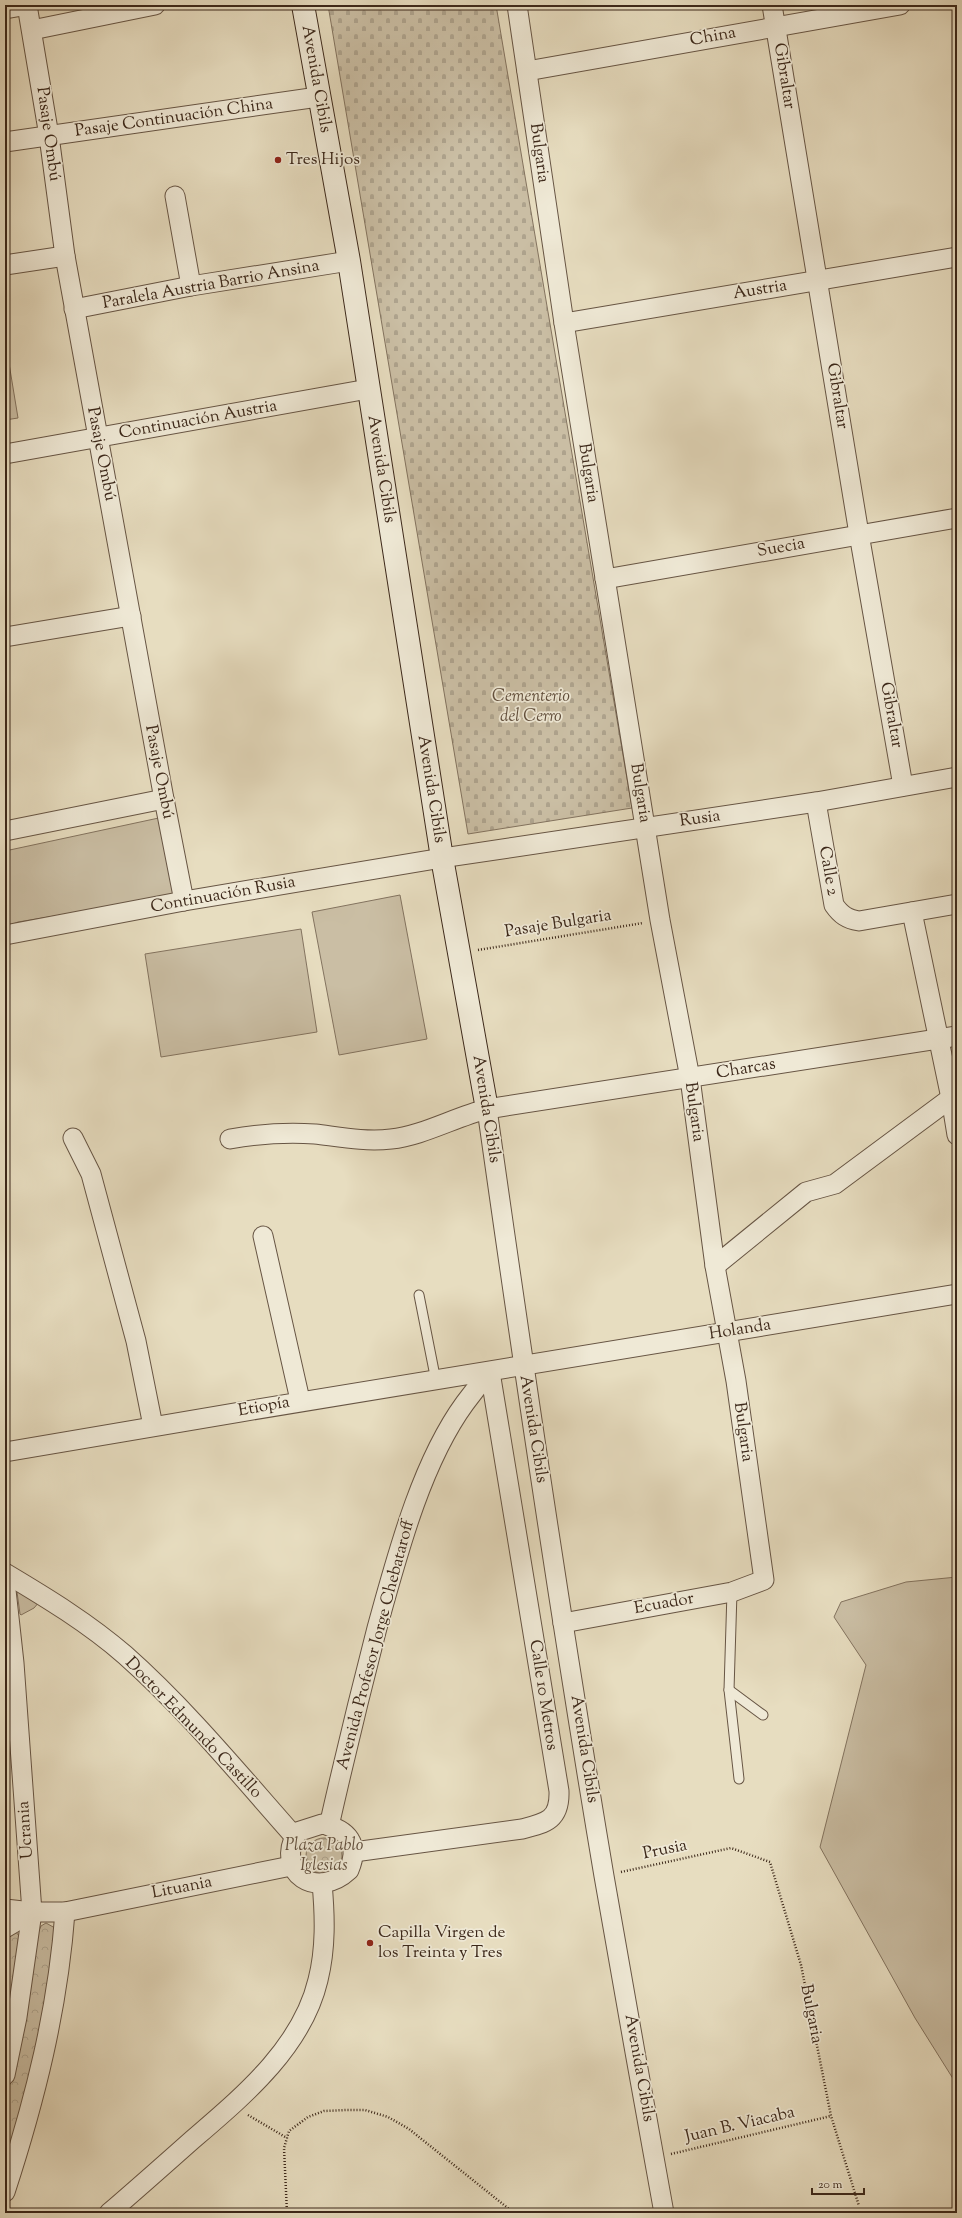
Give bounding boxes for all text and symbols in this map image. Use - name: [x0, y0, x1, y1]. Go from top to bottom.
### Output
- street label: China: [688, 21, 738, 53]
- street label: Avenida Cibils: [295, 23, 337, 135]
- street label: Gibraltar: [767, 41, 801, 111]
- street label: Pasaje Ombú: [29, 85, 67, 183]
- street label: Pasaje Continuación China: [73, 92, 275, 144]
- street label: Bulgaria: [523, 122, 555, 185]
- place label: Tres Hijos: [286, 148, 360, 172]
- marker: Tres Hijos: [273, 155, 283, 165]
- street label: Paralela Austria Barrio Ansina: [101, 254, 322, 316]
- street label: Austria: [731, 274, 789, 306]
- street label: Gibraltar: [820, 361, 854, 431]
- street label: Continuación Austria: [117, 394, 279, 446]
- street label: Pasaje Ombú: [80, 405, 122, 503]
- street label: Avenida Cibils: [361, 413, 401, 525]
- street label: Bulgaria: [571, 441, 605, 505]
- street label: Suecia: [755, 532, 807, 564]
- street label: Gibraltar: [873, 680, 909, 750]
- park label: Cementerio del Cerro: [492, 685, 570, 729]
- street label: Pasaje Ombú: [138, 723, 180, 821]
- street label: Avenida Cibils: [411, 733, 451, 845]
- street label: Bulgaria: [623, 761, 657, 825]
- street label: Rusia: [678, 804, 722, 834]
- street label: Calle 2: [812, 844, 844, 898]
- street label: Continuación Rusia: [149, 870, 297, 920]
- street label: Pasaje Bulgaria: [503, 904, 613, 944]
- street label: Charcas: [715, 1052, 778, 1086]
- street label: Avenida Cibils: [466, 1053, 506, 1165]
- street label: Bulgaria: [678, 1081, 710, 1144]
- street label: Holanda: [707, 1313, 773, 1347]
- street label: Avenida Cibils: [513, 1373, 553, 1485]
- street label: Etiopía: [236, 1391, 292, 1423]
- street label: Bulgaria: [727, 1401, 759, 1464]
- street label: Avenida Profesor Jorge Chebataroff: [331, 1517, 421, 1772]
- street label: Ecuador: [632, 1587, 696, 1621]
- street label: Calle 10 Metros: [522, 1638, 564, 1752]
- street label: Doctor Edmundo Castillo: [119, 1652, 267, 1804]
- street label: Avenida Cibils: [564, 1693, 604, 1805]
- street label: Ucrania: [12, 1800, 40, 1860]
- park label: Plaza Pablo Iglesias: [285, 1834, 364, 1878]
- street label: Prusia: [641, 1834, 690, 1866]
- street label: Lituania: [150, 1870, 214, 1906]
- place label: Capilla Virgen de los Treinta y Tres: [378, 1921, 505, 1965]
- marker: Capilla Virgen de los Treinta y Tres: [365, 1938, 375, 1948]
- street label: Bulgaria: [793, 1982, 829, 2046]
- street label: Avenida Cibils: [618, 2012, 660, 2124]
- street label: Juan B. Viacaba: [682, 2101, 797, 2150]
- scale bar: [812, 2170, 864, 2196]
- text: 20 m: [818, 2176, 843, 2194]

